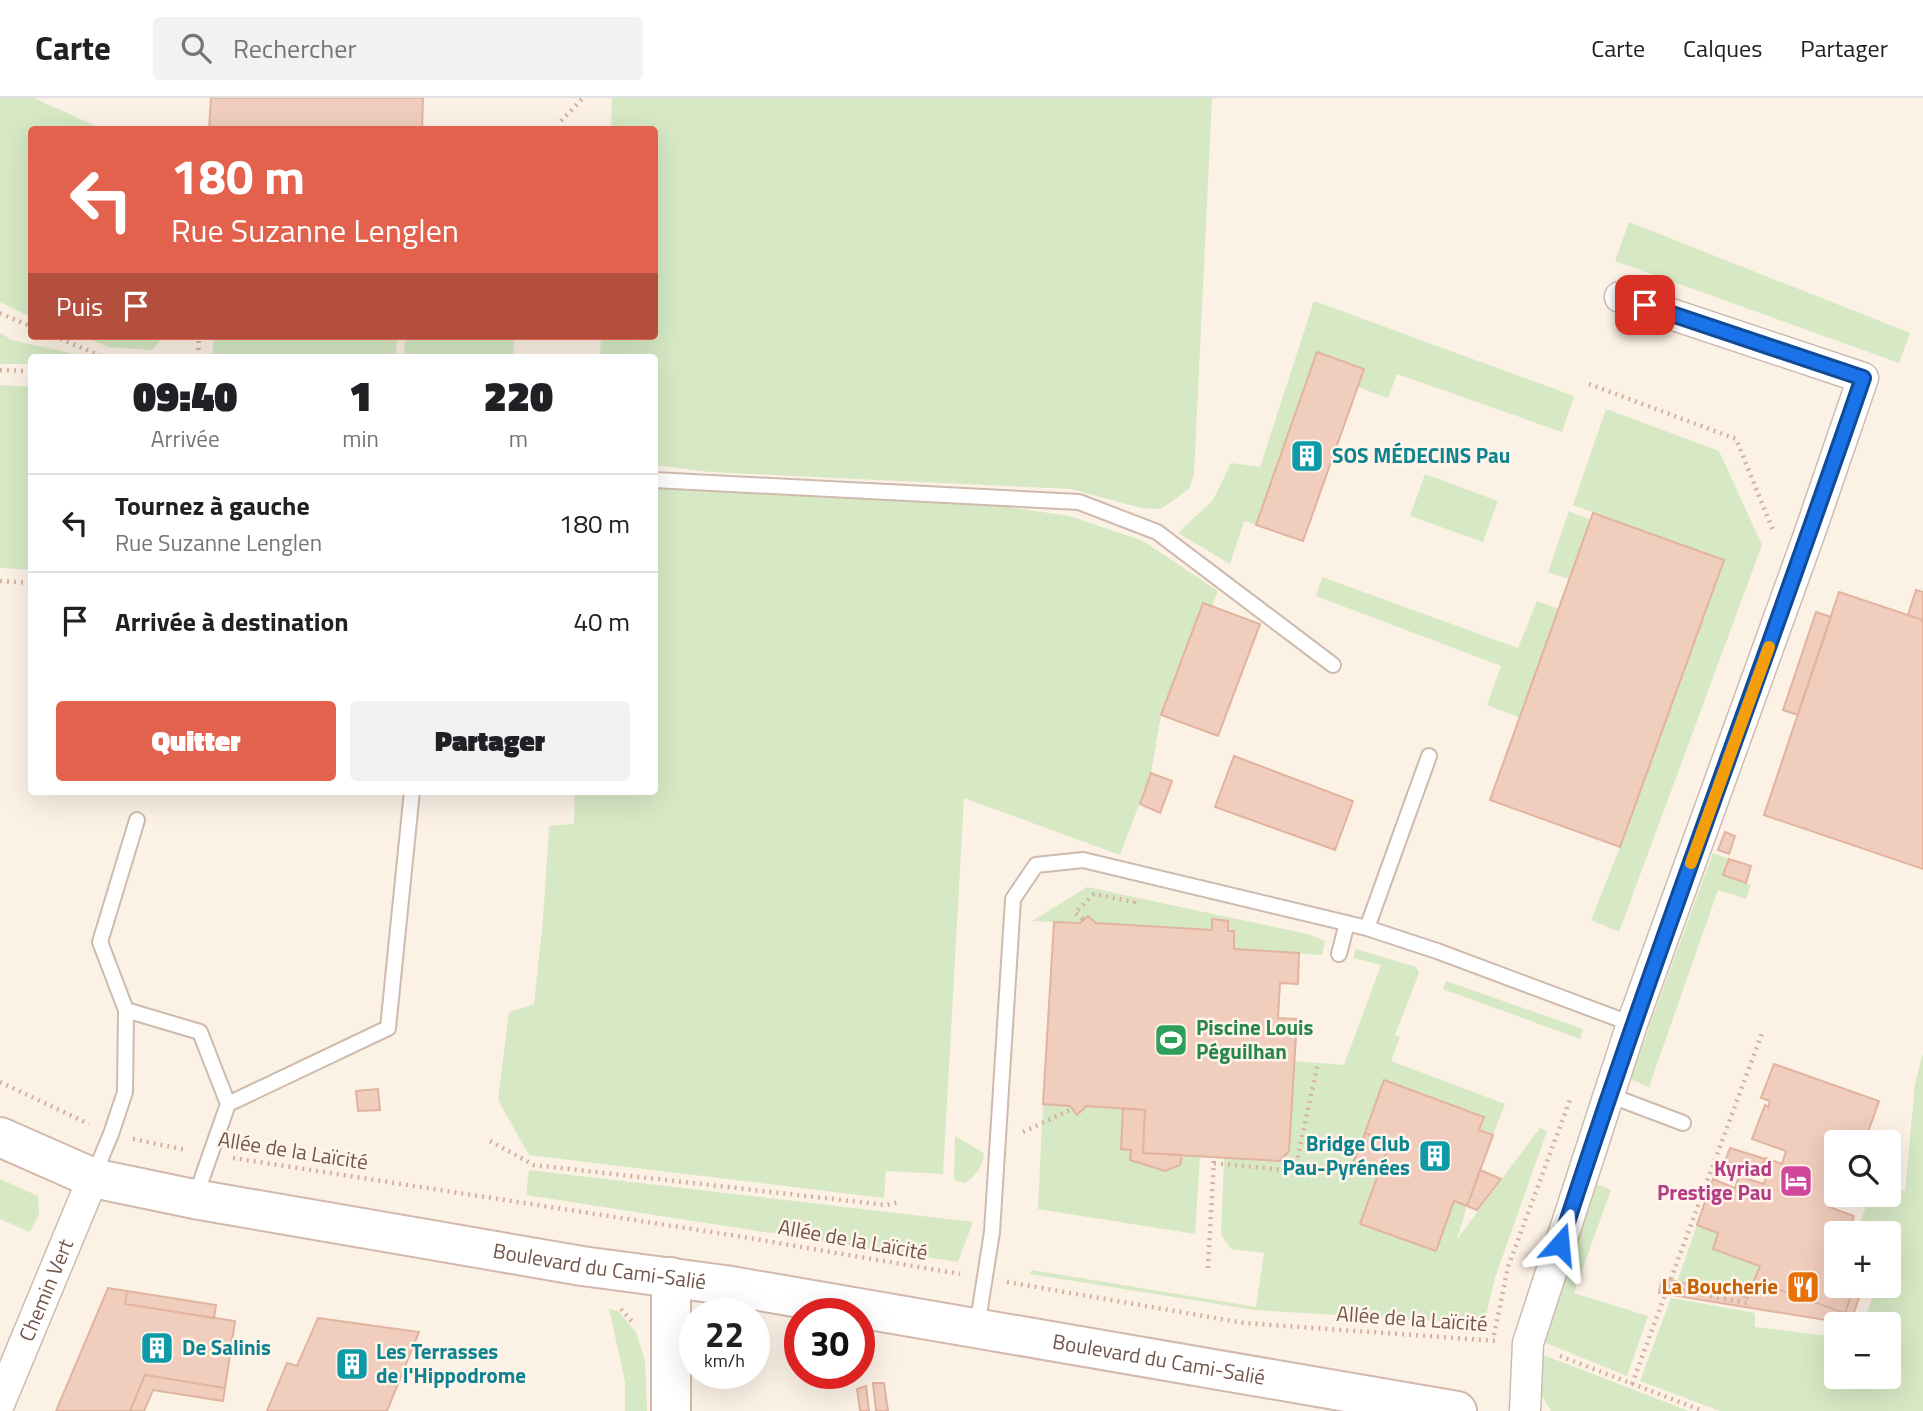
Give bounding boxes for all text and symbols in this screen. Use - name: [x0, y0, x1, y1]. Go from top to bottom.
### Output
- search box: [153, 17, 643, 80]
- text: Carte: [35, 23, 111, 73]
- icon: search: [177, 29, 215, 67]
- text: Rechercher: [233, 29, 356, 68]
- text: Carte: [1591, 30, 1645, 66]
- text: Calques: [1683, 30, 1762, 66]
- text: Partager: [1800, 30, 1888, 66]
- text: 180 m: [171, 138, 305, 213]
- icon: left: [56, 154, 147, 245]
- text: Rue Suzanne Lenglen: [171, 206, 459, 254]
- pin: [1615, 275, 1675, 335]
- icon: arrive: [1626, 286, 1664, 324]
- text: Puis: [56, 287, 103, 326]
- icon: arrive: [117, 287, 155, 325]
- text: 09:40: [133, 363, 237, 427]
- text: 1: [349, 363, 372, 427]
- text: 220: [484, 363, 553, 427]
- text: Arrivée: [151, 421, 220, 456]
- text: min: [342, 421, 379, 456]
- text: m: [509, 421, 528, 456]
- building icon: SOS MÉDECINS Pau: [1288, 437, 1326, 475]
- place label: SOS MÉDECINS Pau: [1332, 439, 1510, 471]
- text: Tournez à gauche: [115, 486, 310, 525]
- icon: left: [56, 504, 94, 542]
- text: 180 m: [559, 504, 630, 543]
- text: Rue Suzanne Lenglen: [115, 525, 322, 560]
- icon: arrive: [56, 602, 94, 640]
- text: Arrivée à destination: [115, 602, 349, 641]
- text: 40 m: [573, 602, 630, 641]
- button: Quitter: [56, 701, 336, 781]
- button: Partager: [350, 701, 630, 781]
- place label: Piscine Louis Péguilhan: [1196, 1011, 1314, 1067]
- sports icon: Piscine Louis Péguilhan: [1152, 1021, 1190, 1059]
- street label: Allée de la Laïcité: [216, 1122, 370, 1178]
- place label: Bridge Club Pau-Pyrénées: [1282, 1127, 1410, 1183]
- map controls: [1824, 1130, 1901, 1389]
- button: search: [1824, 1130, 1901, 1207]
- building icon: Bridge Club Pau-Pyrénées: [1416, 1137, 1454, 1175]
- place label: Kyriad Prestige Pau: [1657, 1152, 1772, 1208]
- hotel icon: Kyriad Prestige Pau: [1777, 1162, 1815, 1200]
- position arrow: [1523, 1207, 1597, 1281]
- street label: Allée de la Laïcité: [776, 1210, 930, 1268]
- button: +: [1824, 1221, 1901, 1298]
- street label: Chemin Vert: [10, 1233, 81, 1346]
- street label: Boulevard du Cami-Salié: [491, 1234, 708, 1297]
- restaurant icon: La Boucherie: [1784, 1268, 1822, 1306]
- place label: La Boucherie: [1662, 1270, 1778, 1302]
- street label: Allée de la Laïcité: [1335, 1297, 1489, 1339]
- speed limit sign: 30: [784, 1298, 875, 1389]
- text: 22: [705, 1307, 744, 1361]
- button: −: [1824, 1312, 1901, 1389]
- street label: Boulevard du Cami-Salié: [1050, 1325, 1268, 1393]
- building icon: De Salinis: [138, 1329, 176, 1367]
- place label: De Salinis: [182, 1331, 271, 1363]
- place label: Les Terrasses de l'Hippodrome: [376, 1335, 526, 1391]
- building icon: Les Terrasses de l'Hippodrome: [333, 1345, 371, 1383]
- text: km/h: [704, 1347, 745, 1374]

